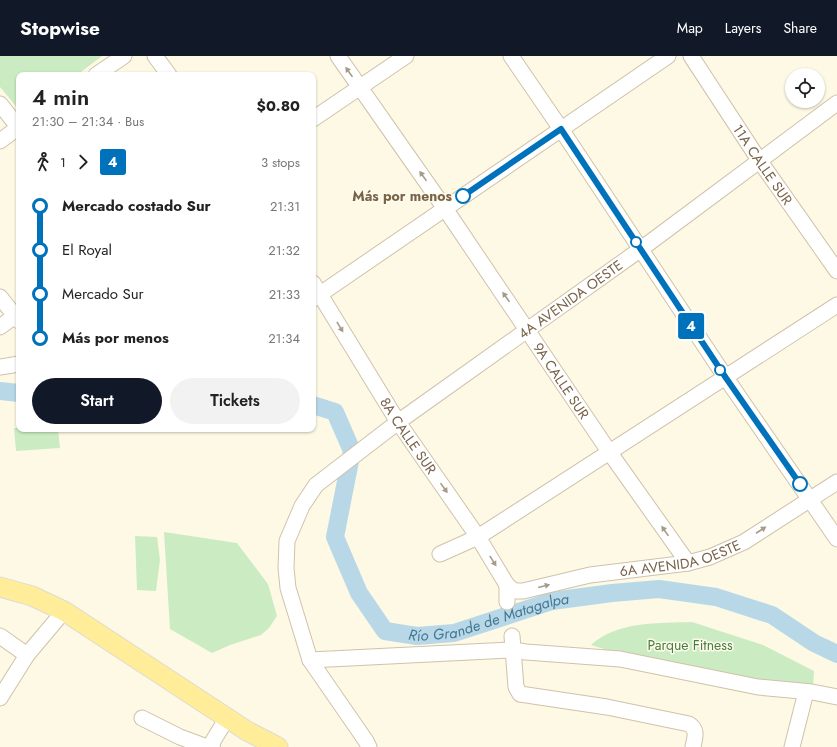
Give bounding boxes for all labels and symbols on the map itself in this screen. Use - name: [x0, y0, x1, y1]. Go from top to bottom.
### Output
- one-way arrow: [345, 66, 353, 77]
- street label: 11A CALLE SUR: [728, 120, 797, 209]
- one-way arrow: [419, 171, 427, 182]
- place label: Más por menos: [352, 186, 453, 206]
- marker: Más por menos: [455, 188, 471, 204]
- unlabelled marker: [630, 236, 642, 248]
- street label: 4A AVENIDA OESTE: [514, 255, 627, 343]
- one-way arrow: [502, 292, 510, 302]
- line badge: 4: [678, 313, 704, 339]
- one-way arrow: [337, 321, 344, 333]
- street label: 9A CALLE SUR: [528, 339, 594, 423]
- unlabelled marker: [714, 364, 726, 376]
- street label: 8A CALLE SUR: [375, 394, 441, 478]
- unlabelled marker: [792, 476, 808, 492]
- one-way arrow: [440, 483, 448, 494]
- one-way arrow: [661, 526, 669, 536]
- one-way arrow: [755, 527, 767, 534]
- street label: 6A AVENIDA OESTE: [618, 535, 743, 581]
- one-way arrow: [489, 555, 496, 567]
- one-way arrow: [537, 583, 550, 589]
- water label: Río Grande de Matagalpa: [407, 588, 571, 647]
- park label: Parque Fitness: [647, 635, 733, 655]

